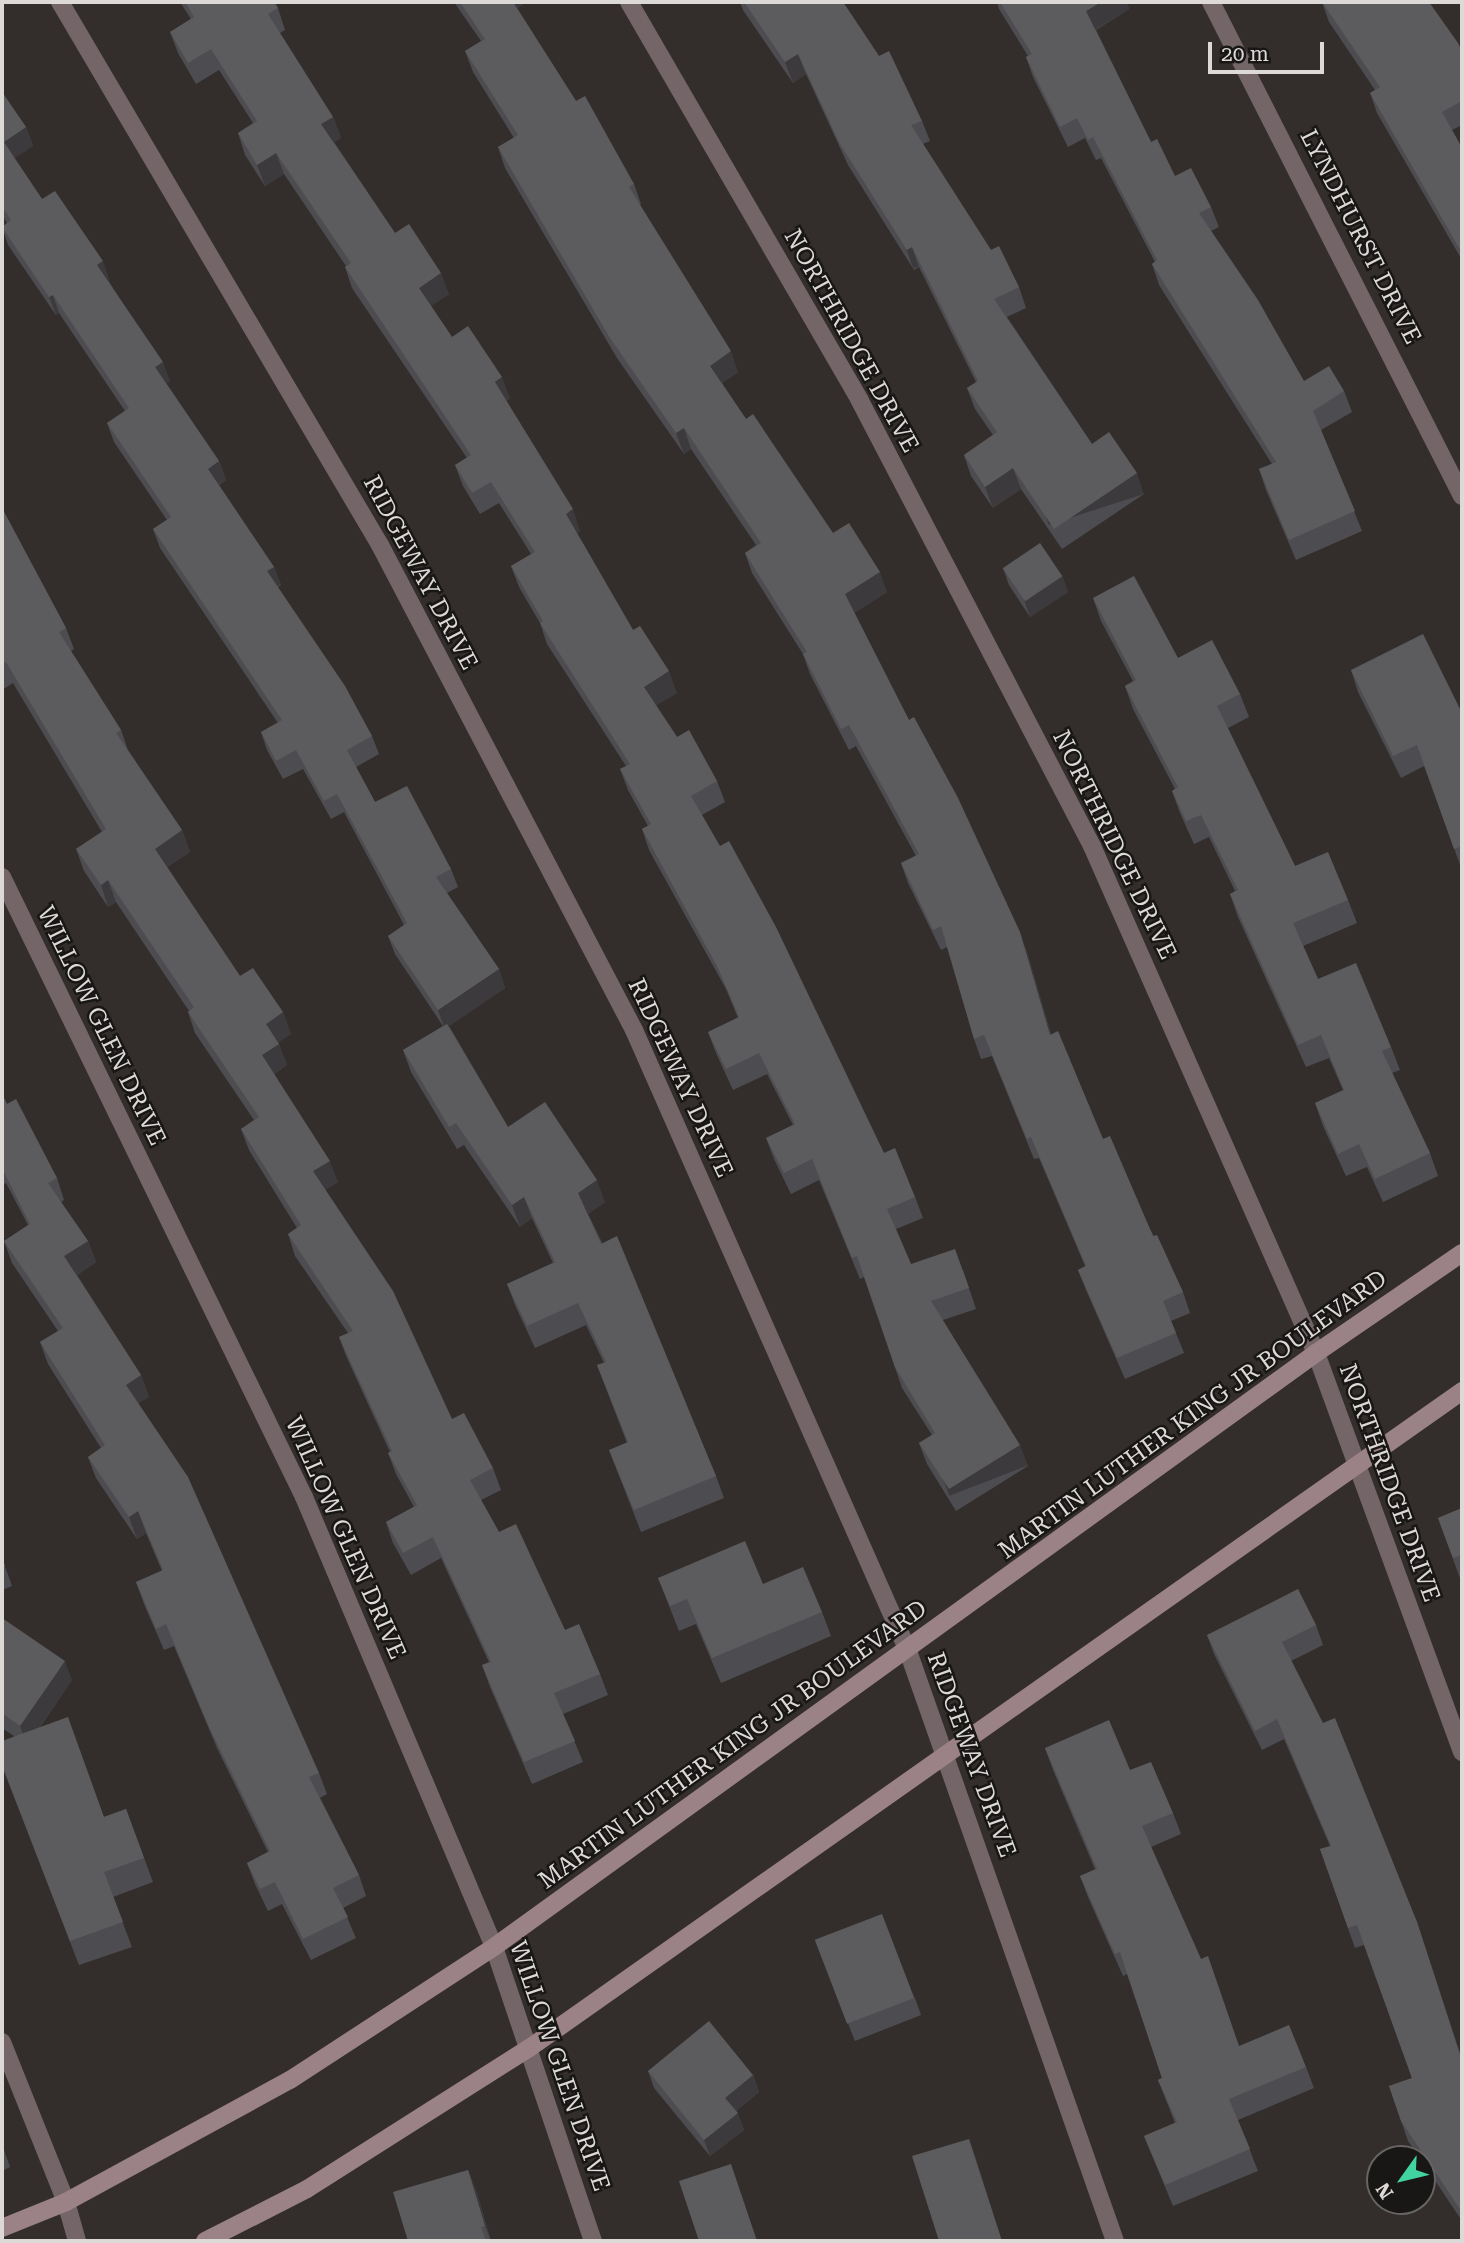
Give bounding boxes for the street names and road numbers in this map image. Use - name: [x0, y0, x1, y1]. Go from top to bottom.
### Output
- street label: LYNDHURST DRIVE: [1293, 125, 1427, 349]
- street label: NORTHRIDGE DRIVE: [778, 224, 924, 458]
- street label: RIDGEWAY DRIVE: [357, 471, 483, 675]
- street label: NORTHRIDGE DRIVE: [1046, 726, 1182, 964]
- street label: WILLOW GLEN DRIVE: [30, 902, 172, 1150]
- street label: RIDGEWAY DRIVE: [621, 974, 739, 1182]
- street label: MARTIN LUTHER KING JR BOULEVARD: [993, 1264, 1393, 1566]
- street label: NORTHRIDGE DRIVE: [1333, 1360, 1445, 1606]
- street label: WILLOW GLEN DRIVE: [278, 1412, 412, 1664]
- street label: MARTIN LUTHER KING JR BOULEVARD: [533, 1594, 933, 1896]
- street label: RIDGEWAY DRIVE: [921, 1649, 1021, 1861]
- street label: WILLOW GLEN DRIVE: [503, 1937, 615, 2195]

